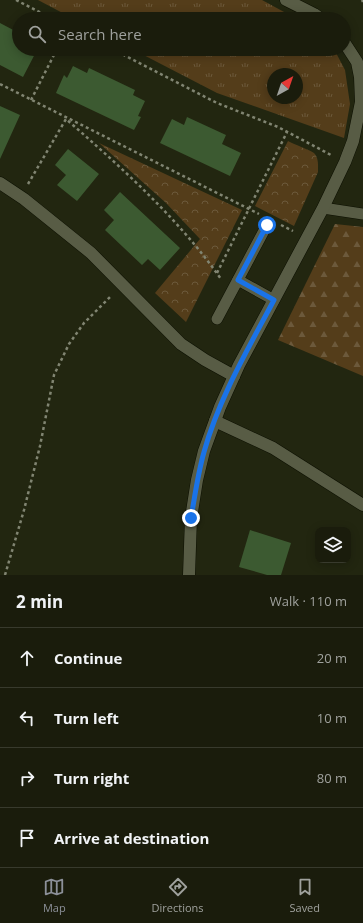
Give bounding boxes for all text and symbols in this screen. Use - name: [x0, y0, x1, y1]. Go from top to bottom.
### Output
- search box: [12, 12, 351, 56]
- icon: search: [26, 23, 48, 45]
- text: Search here: [58, 24, 142, 44]
- north arrow: [267, 68, 303, 104]
- route start: [258, 216, 276, 234]
- route end: [182, 509, 200, 527]
- map controls: [315, 527, 351, 563]
- button: layers: [315, 527, 351, 563]
- text: 2 min: [16, 590, 63, 613]
- text: Walk · 110 m: [270, 592, 347, 610]
- icon: ahead: [16, 647, 38, 669]
- text: Continue: [54, 648, 122, 668]
- text: 20 m: [317, 649, 347, 667]
- icon: left: [16, 707, 38, 729]
- text: Turn left: [54, 708, 119, 728]
- text: 10 m: [317, 709, 347, 727]
- icon: right: [16, 767, 38, 789]
- text: Turn right: [54, 768, 129, 788]
- text: 80 m: [317, 769, 347, 787]
- icon: arrive: [16, 827, 38, 849]
- text: Arrive at destination: [54, 828, 209, 848]
- tab: Map: [43, 876, 66, 915]
- tab: Directions: [152, 876, 204, 915]
- tab: Saved: [289, 876, 320, 915]

